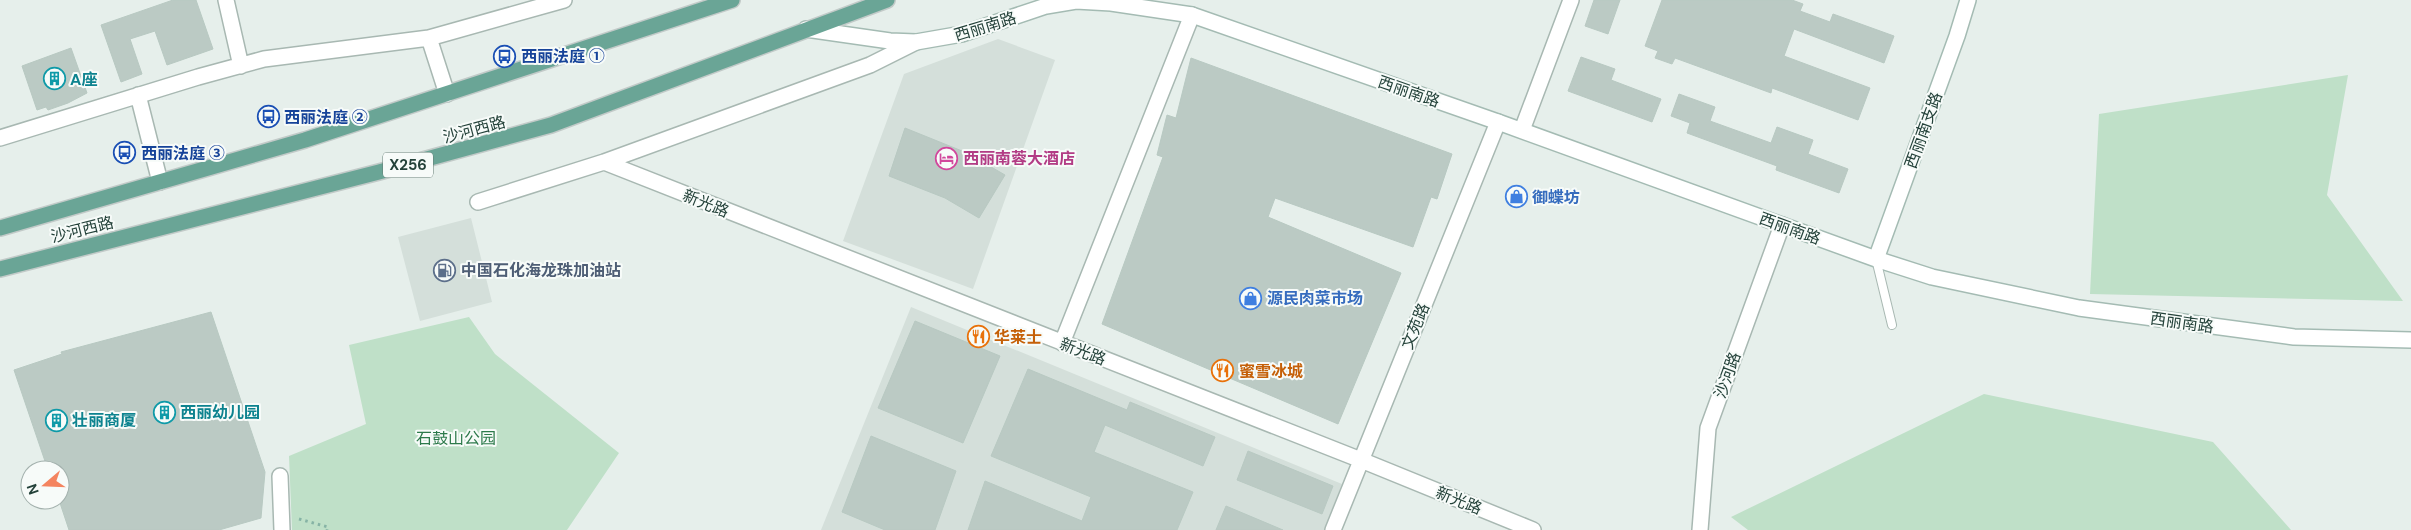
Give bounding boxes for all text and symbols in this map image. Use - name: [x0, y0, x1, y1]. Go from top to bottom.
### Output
- street label: 西丽南路: [951, 7, 1019, 46]
- bus stop icon: 西丽法庭 ①: [493, 44, 517, 68]
- place label: 西丽法庭 ①: [521, 46, 605, 67]
- building icon: A座: [42, 67, 66, 91]
- place label: A座: [70, 69, 97, 90]
- street label: 西丽南路: [1375, 71, 1443, 112]
- street label: 西丽南支路: [1900, 89, 1947, 171]
- bus stop icon: 西丽法庭 ②: [256, 105, 280, 129]
- place label: 西丽法庭 ②: [284, 107, 368, 128]
- street label: 沙河西路: [440, 111, 508, 148]
- bus stop icon: 西丽法庭 ③: [113, 141, 137, 165]
- place label: 西丽法庭 ③: [141, 143, 225, 164]
- hotel icon: 西丽南蓉大酒店: [935, 146, 959, 170]
- place label: 西丽南蓉大酒店: [963, 148, 1075, 169]
- road number: X256: [383, 152, 433, 178]
- street label: 新光路: [680, 185, 732, 222]
- shop icon: 御蝶坊: [1504, 185, 1528, 209]
- place label: 御蝶坊: [1532, 187, 1580, 208]
- street label: 西丽南路: [1756, 208, 1823, 249]
- street label: 沙河西路: [49, 212, 116, 247]
- fuel station icon: 中国石化海龙珠加油站: [433, 258, 457, 282]
- place label: 中国石化海龙珠加油站: [461, 260, 621, 281]
- shop icon: 源民肉菜市场: [1239, 286, 1263, 310]
- place label: 源民肉菜市场: [1267, 288, 1363, 309]
- street label: 文苑路: [1397, 300, 1434, 352]
- street label: 西丽南路: [2149, 308, 2215, 337]
- restaurant icon: 华莱士: [966, 325, 990, 349]
- place label: 华莱士: [994, 327, 1042, 348]
- street label: 新光路: [1057, 333, 1109, 370]
- street label: 沙河路: [1709, 349, 1746, 401]
- restaurant icon: 蜜雪冰城: [1211, 359, 1235, 383]
- place label: 蜜雪冰城: [1239, 361, 1303, 382]
- building icon: 西丽幼儿园: [152, 400, 176, 424]
- place label: 西丽幼儿园: [180, 402, 260, 423]
- building icon: 壮丽商厦: [44, 408, 68, 432]
- place label: 壮丽商厦: [72, 410, 136, 431]
- park label: 石鼓山公园: [416, 428, 496, 449]
- north arrow: [20, 460, 70, 510]
- text: N: [23, 481, 43, 497]
- street label: 新光路: [1433, 482, 1485, 519]

